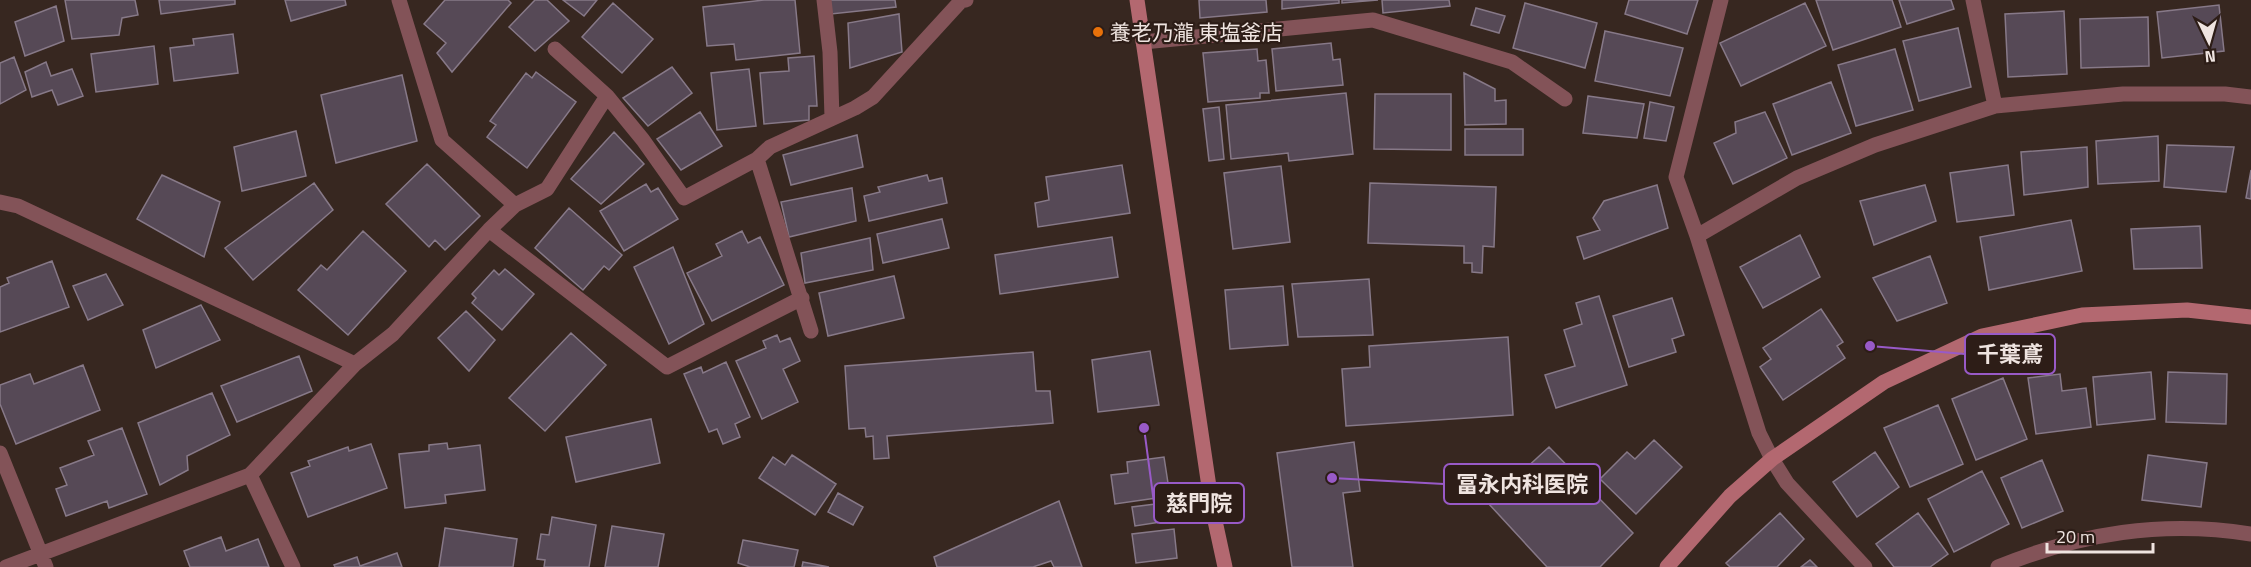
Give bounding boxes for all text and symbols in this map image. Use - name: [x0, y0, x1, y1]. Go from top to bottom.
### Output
- north arrow: [2179, 12, 2239, 72]
- place label: 養老乃瀧 東塩釜店: [1110, 16, 1283, 48]
- marker: 養老乃瀧 東塩釜店: [1091, 25, 1105, 39]
- text: N: [2204, 45, 2217, 69]
- callout: 千葉鳶: [1965, 334, 2055, 374]
- text: 千葉鳶: [1977, 337, 2043, 371]
- callout: 冨永内科医院: [1444, 464, 1600, 504]
- text: 冨永内科医院: [1456, 467, 1588, 501]
- callout: 慈門院: [1154, 483, 1244, 523]
- text: 慈門院: [1166, 486, 1232, 520]
- scale bar: [2047, 516, 2154, 554]
- text: 20 m: [2056, 523, 2095, 550]

